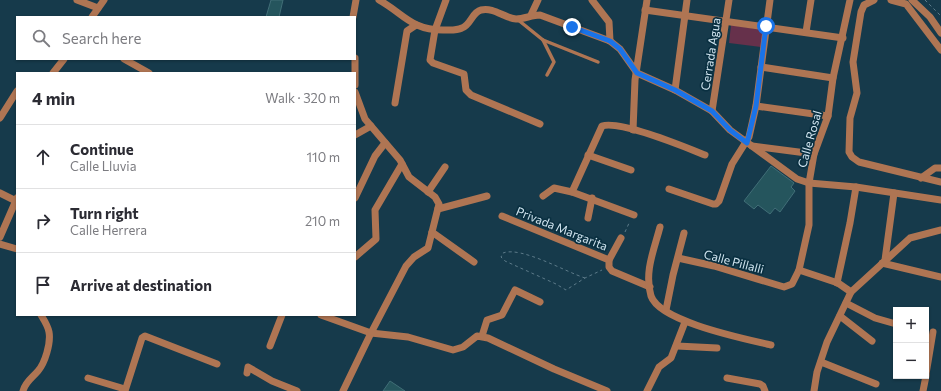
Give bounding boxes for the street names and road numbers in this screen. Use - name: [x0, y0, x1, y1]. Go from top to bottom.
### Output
- street label: Cerrada Agua: [697, 17, 723, 91]
- street label: Calle Rosal: [794, 109, 824, 169]
- street label: Privada Margarita: [514, 203, 610, 253]
- street label: Calle Pillalli: [703, 246, 765, 276]

